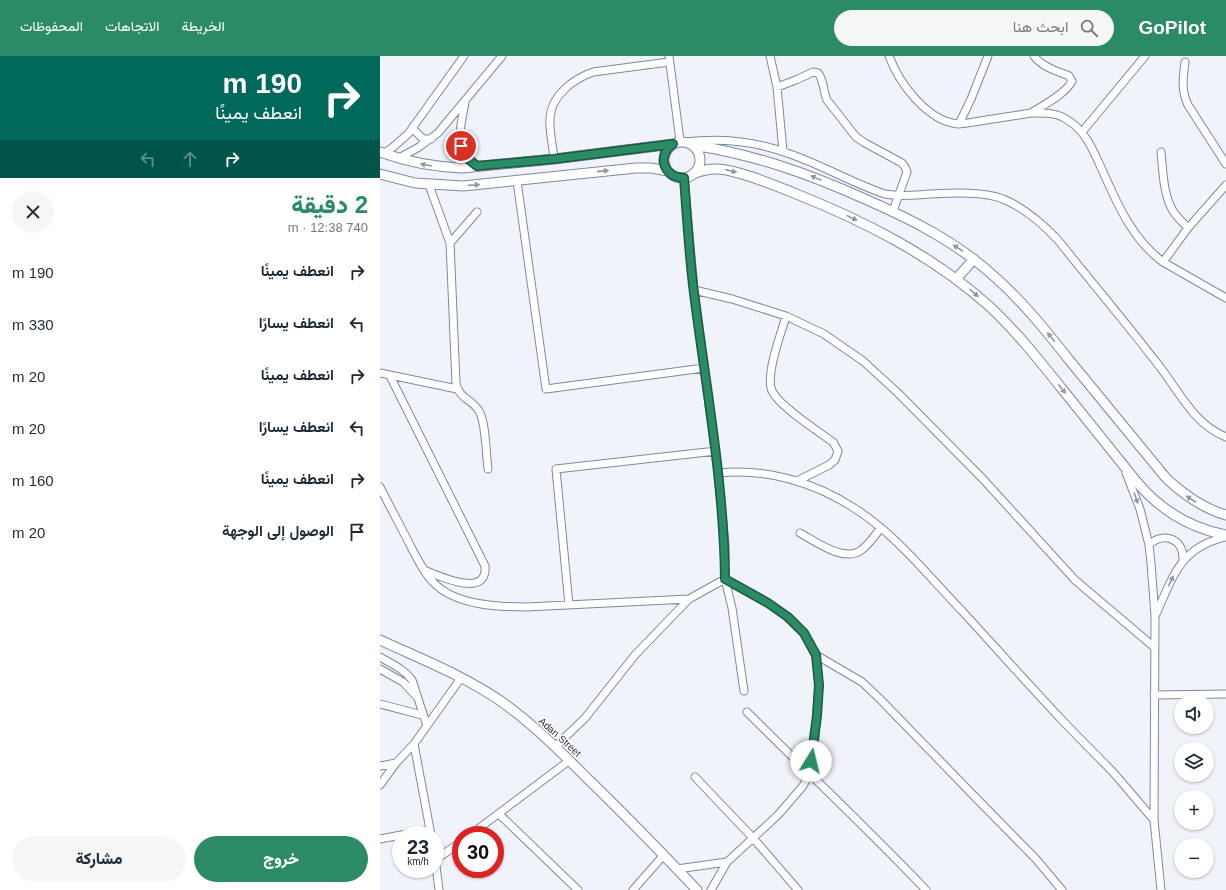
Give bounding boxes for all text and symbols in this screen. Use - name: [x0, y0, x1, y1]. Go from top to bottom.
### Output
- search box: [834, 10, 1114, 46]
- icon: search: [1078, 17, 1100, 39]
- text: GoPilot: [1138, 17, 1206, 38]
- text: المحفوظات: [20, 18, 83, 34]
- text: الاتجاهات: [105, 18, 159, 34]
- text: الخريطة: [181, 18, 225, 34]
- text: ابحث هنا: [1013, 18, 1068, 35]
- text: 190 m: [223, 68, 302, 99]
- icon: right: [316, 72, 368, 124]
- text: انعطف يمينًا: [215, 103, 302, 123]
- pin: [444, 129, 478, 163]
- icon: arrive: [450, 135, 472, 157]
- icon: left: [137, 148, 159, 170]
- icon: ahead: [179, 148, 201, 170]
- icon: right: [221, 148, 243, 170]
- one-way arrow: [420, 162, 432, 168]
- one-way arrow: [597, 168, 609, 174]
- one-way arrow: [725, 168, 737, 174]
- one-way arrow: [810, 174, 822, 180]
- one-way arrow: [468, 182, 480, 189]
- button: close: [12, 191, 54, 233]
- text: 2 دقيقة: [291, 191, 368, 218]
- one-way arrow: [846, 215, 857, 221]
- text: 740 m · 12:38: [288, 220, 368, 235]
- one-way arrow: [952, 244, 964, 251]
- icon: right: [346, 261, 368, 283]
- text: انعطف يمينًا: [261, 262, 334, 279]
- text: 190 m: [12, 264, 54, 281]
- one-way arrow: [969, 289, 979, 298]
- icon: left: [346, 313, 368, 335]
- text: انعطف يسارًا: [259, 314, 334, 331]
- text: 330 m: [12, 316, 54, 333]
- one-way arrow: [1046, 332, 1055, 343]
- icon: right: [346, 365, 368, 387]
- text: انعطف يمينًا: [261, 366, 334, 383]
- text: 20 m: [12, 368, 45, 385]
- one-way arrow: [1058, 383, 1066, 394]
- icon: left: [346, 417, 368, 439]
- text: انعطف يسارًا: [259, 418, 334, 435]
- text: 20 m: [12, 420, 45, 437]
- icon: right: [346, 469, 368, 491]
- text: انعطف يمينًا: [261, 470, 334, 487]
- text: 160 m: [12, 472, 54, 489]
- one-way arrow: [1134, 492, 1140, 504]
- one-way arrow: [1185, 495, 1197, 502]
- icon: arrive: [346, 521, 368, 543]
- text: الوصول إلى الوجهة: [222, 522, 334, 539]
- text: 20 m: [12, 524, 45, 541]
- one-way arrow: [1168, 575, 1174, 587]
- map controls: [1174, 694, 1214, 878]
- button: sound: [1174, 694, 1214, 734]
- street label: Adan Street: [537, 715, 583, 759]
- position arrow: [790, 740, 832, 782]
- button: layers: [1174, 742, 1214, 782]
- button: +: [1174, 790, 1214, 830]
- speed limit sign: 30: [452, 826, 504, 878]
- button: مشاركة: [12, 836, 186, 882]
- button: خروج: [194, 836, 368, 882]
- text: 23: [407, 836, 429, 858]
- button: −: [1174, 838, 1214, 878]
- text: km/h: [407, 856, 429, 867]

